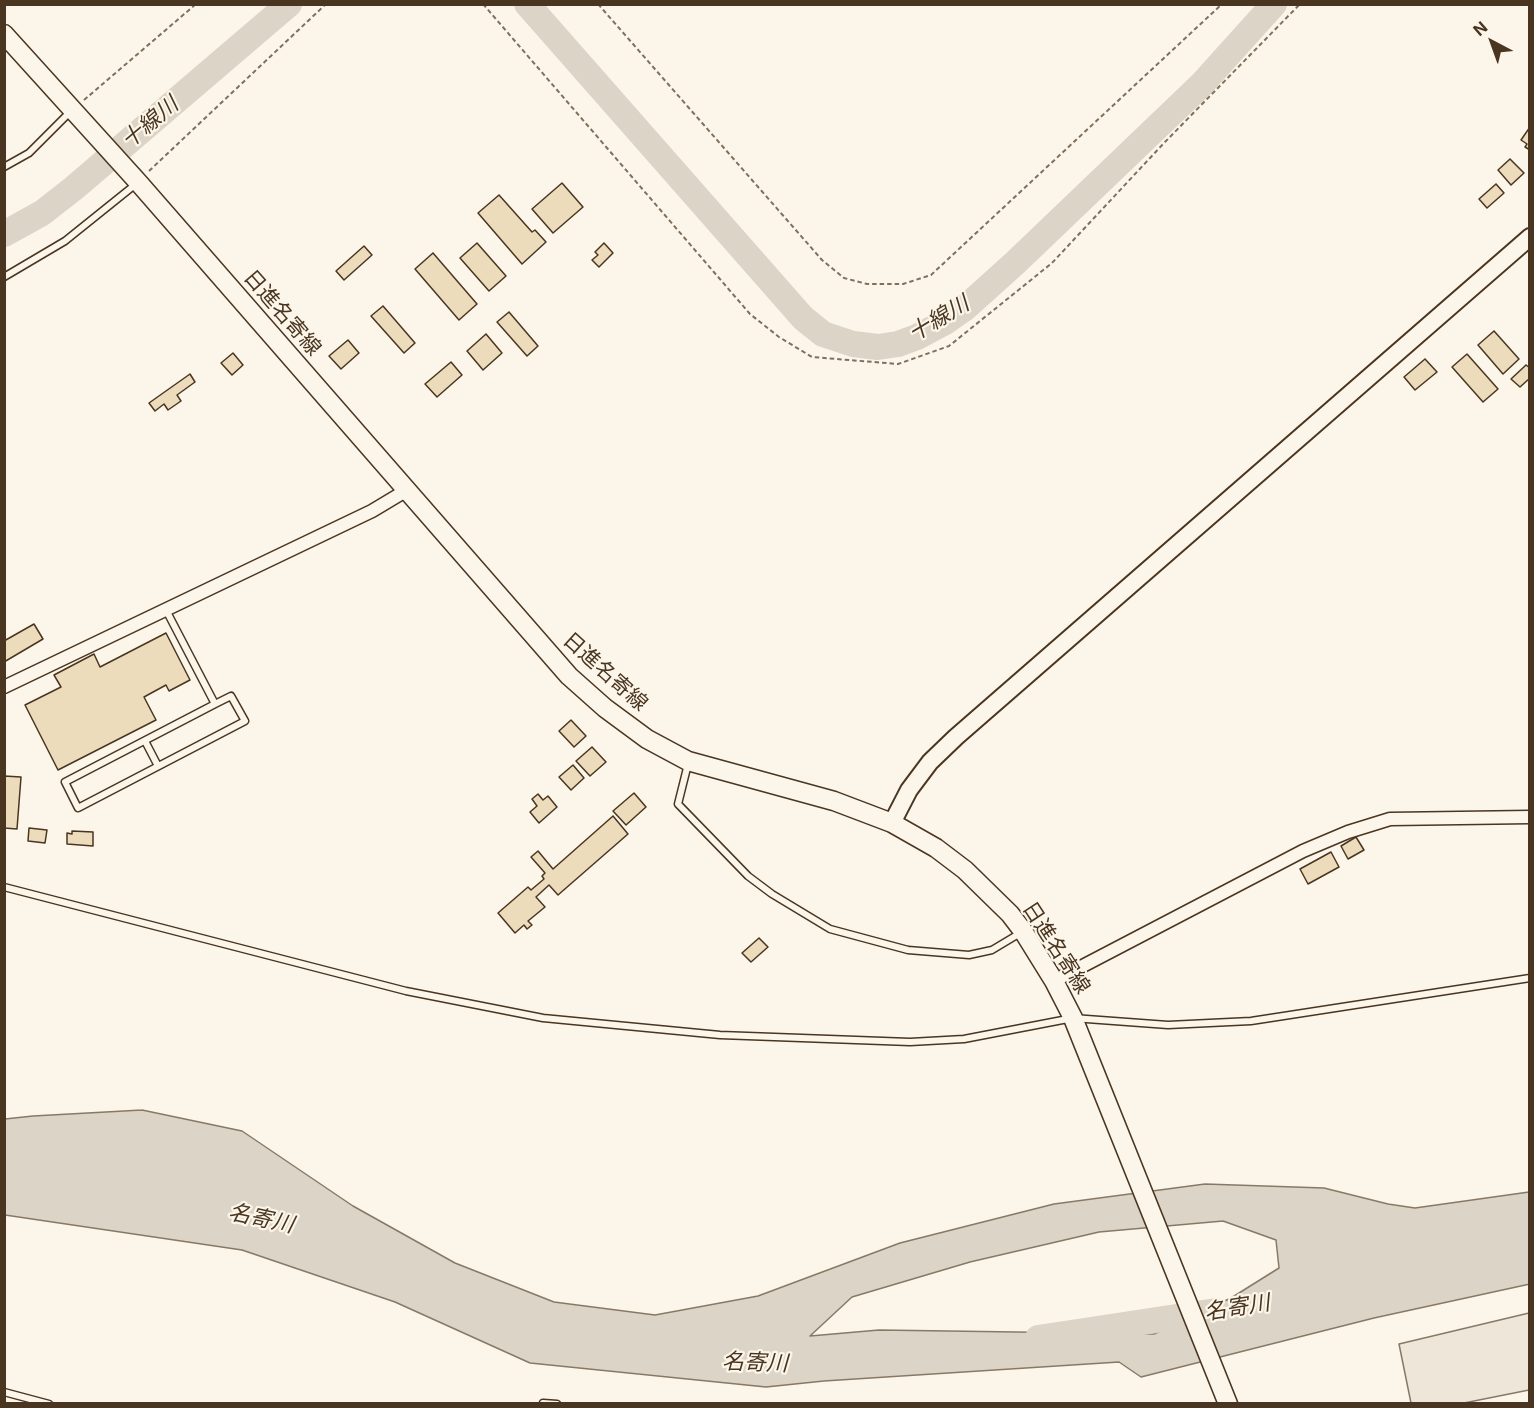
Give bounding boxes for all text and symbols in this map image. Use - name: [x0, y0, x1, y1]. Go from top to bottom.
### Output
- north arrow: [1462, 12, 1522, 72]
- text: N: [1469, 17, 1491, 40]
- water label: 十線川: [116, 92, 184, 154]
- street label: 日進名寄線: [238, 265, 326, 361]
- water label: 十線川: [904, 291, 974, 347]
- street label: 日進名寄線: [558, 628, 652, 716]
- street label: 日進名寄線: [1017, 897, 1095, 999]
- water label: 名寄川: [226, 1199, 296, 1239]
- water label: 名寄川: [1202, 1290, 1272, 1326]
- water label: 名寄川: [722, 1349, 788, 1377]

